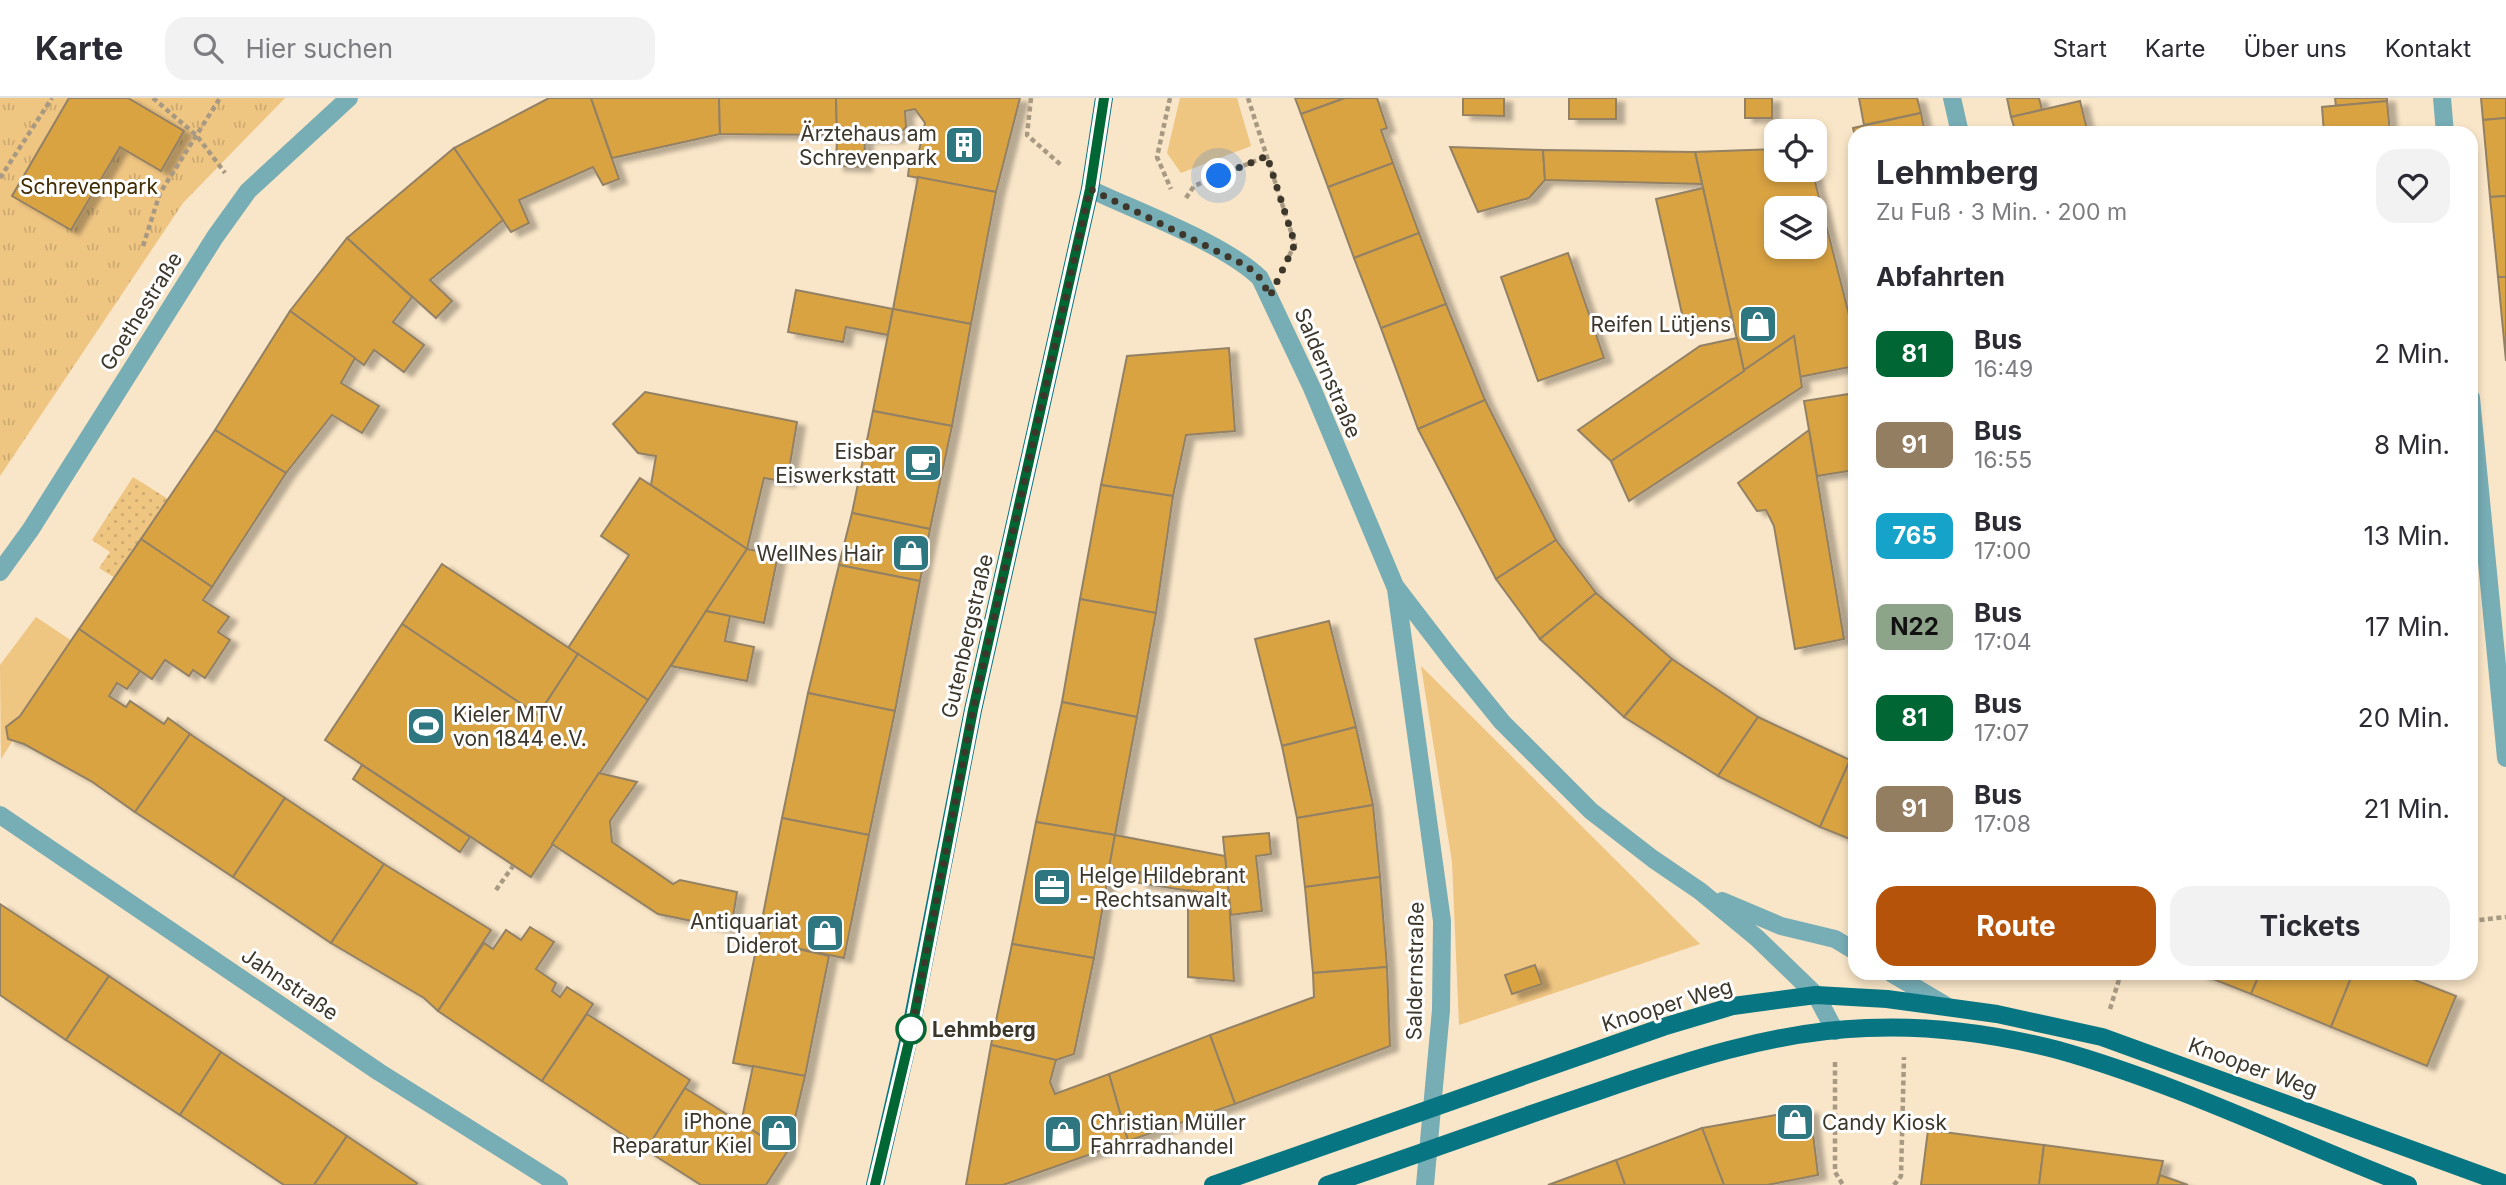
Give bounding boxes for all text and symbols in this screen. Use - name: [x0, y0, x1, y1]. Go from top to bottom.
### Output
- search box: [165, 17, 655, 80]
- text: Karte: [35, 28, 123, 68]
- icon: search: [189, 29, 227, 67]
- text: Hier suchen: [245, 33, 393, 64]
- text: Start: [2053, 34, 2107, 63]
- text: Karte: [2145, 34, 2205, 63]
- text: Über uns: [2243, 34, 2347, 63]
- text: Kontakt: [2385, 34, 2471, 63]
- map controls: [1764, 119, 1827, 259]
- button: locate: [1764, 119, 1827, 182]
- place label: Ärztehaus am Schrevenpark: [799, 120, 937, 170]
- building icon: Ärztehaus am Schrevenpark: [943, 124, 985, 166]
- button: heart: [2376, 149, 2450, 223]
- text: Lehmberg: [1876, 152, 2039, 192]
- your location: [1201, 158, 1236, 193]
- park label: Schrevenpark: [20, 174, 158, 199]
- button: layers: [1764, 196, 1827, 259]
- text: Zu Fuß · 3 Min. · 200 m: [1876, 198, 2127, 226]
- street label: Goethestraße: [95, 247, 187, 375]
- text: Abfahrten: [1876, 261, 2005, 292]
- shop icon: Reifen Lütjens: [1737, 303, 1779, 345]
- street label: Saldernstraße: [1289, 304, 1367, 442]
- place label: Reifen Lütjens: [1591, 312, 1731, 337]
- text: Bus: [1974, 324, 2022, 355]
- text: 2 Min.: [2374, 338, 2450, 369]
- text: 81: [1902, 339, 1927, 368]
- text: 16:49: [1974, 355, 2033, 383]
- text: Bus: [1974, 415, 2022, 446]
- text: 8 Min.: [2374, 429, 2450, 460]
- text: 91: [1902, 430, 1927, 459]
- place label: Eisbar Eiswerkstatt: [775, 439, 896, 488]
- cafe icon: Eisbar Eiswerkstatt: [902, 442, 944, 484]
- text: 16:55: [1974, 446, 2032, 474]
- text: Bus: [1974, 506, 2022, 537]
- text: 13 Min.: [2363, 520, 2450, 551]
- text: 765: [1892, 521, 1937, 550]
- shop icon: WellNes Hair: [890, 532, 932, 574]
- text: 17:00: [1974, 537, 2031, 565]
- place label: WellNes Hair: [757, 541, 884, 566]
- street label: Gutenbergstraße: [936, 551, 998, 721]
- text: Bus: [1974, 597, 2022, 628]
- text: 17 Min.: [2365, 611, 2450, 642]
- text: N22: [1890, 612, 1939, 641]
- text: 17:04: [1974, 628, 2032, 656]
- text: Bus: [1974, 688, 2022, 719]
- place label: Kieler MTV von 1844 e.V.: [453, 702, 587, 751]
- text: 20 Min.: [2358, 702, 2450, 733]
- text: 81: [1902, 703, 1927, 732]
- sports icon: Kieler MTV von 1844 e.V.: [405, 705, 447, 747]
- text: 17:07: [1974, 719, 2029, 747]
- text: Bus: [1974, 779, 2022, 810]
- text: 21 Min.: [2364, 793, 2450, 824]
- text: 91: [1902, 794, 1927, 823]
- text: 17:08: [1974, 810, 2031, 838]
- place label: Helge Hildebrant - Rechtsanwalt: [1079, 863, 1246, 912]
- office icon: Helge Hildebrant - Rechtsanwalt: [1031, 866, 1073, 908]
- button: Route: [1876, 886, 2156, 966]
- button: Tickets: [2170, 886, 2450, 966]
- street label: Saldernstraße: [1401, 901, 1429, 1041]
- place label: Antiquariat Diderot: [690, 909, 798, 958]
- shop icon: Antiquariat Diderot: [804, 912, 846, 954]
- street label: Jahnstraße: [237, 942, 343, 1026]
- street label: Knooper Weg: [1599, 973, 1735, 1037]
- marker: Lehmberg: [896, 1014, 926, 1044]
- place label: Lehmberg: [932, 1017, 1036, 1042]
- street label: Knooper Weg: [2185, 1032, 2321, 1102]
- shop icon: Candy Kiosk: [1774, 1101, 1816, 1143]
- place label: iPhone Reparatur Kiel: [612, 1109, 752, 1158]
- place label: Christian Müller Fahrradhandel: [1090, 1110, 1246, 1159]
- place label: Candy Kiosk: [1822, 1110, 1947, 1135]
- shop icon: iPhone Reparatur Kiel: [758, 1112, 800, 1154]
- shop icon: Christian Müller Fahrradhandel: [1042, 1113, 1084, 1155]

